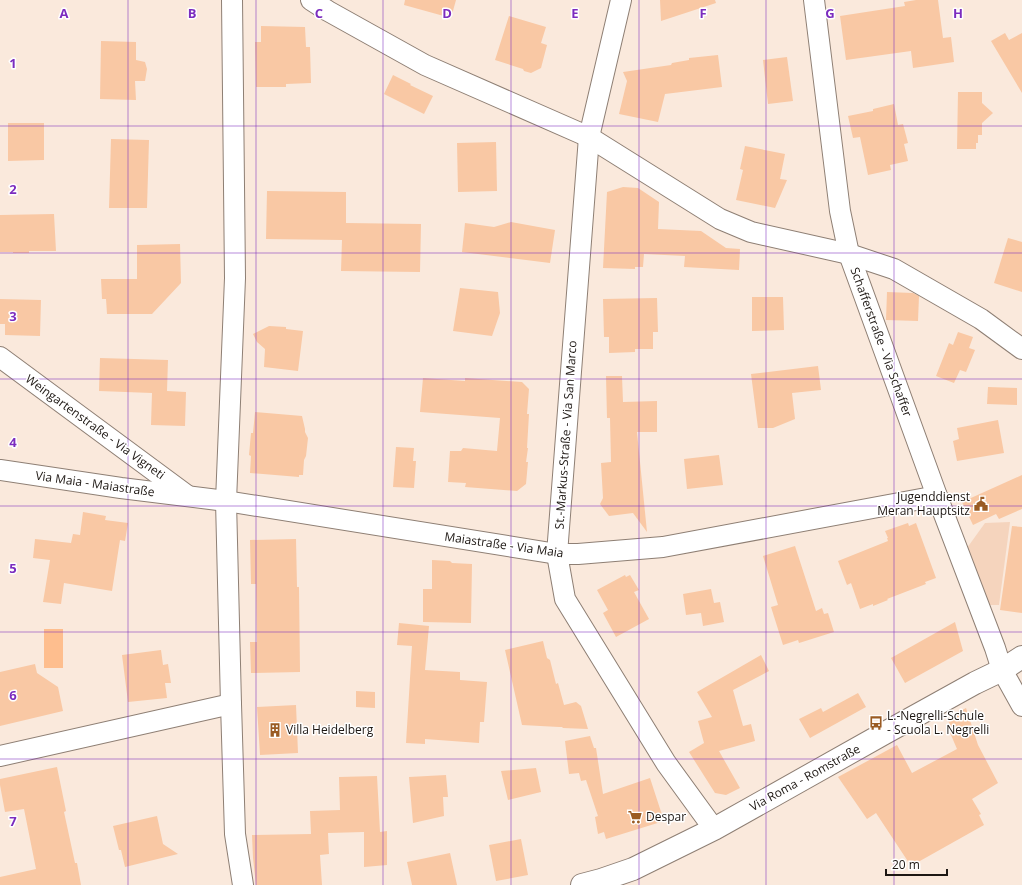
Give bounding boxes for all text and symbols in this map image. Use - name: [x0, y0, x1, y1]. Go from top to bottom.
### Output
- text: A: [60, 4, 69, 22]
- text: B: [188, 4, 197, 22]
- text: C: [315, 4, 323, 22]
- text: D: [442, 4, 452, 22]
- text: E: [571, 4, 579, 22]
- text: F: [699, 4, 707, 22]
- text: G: [825, 4, 835, 22]
- text: H: [953, 4, 963, 22]
- text: 1: [9, 54, 17, 72]
- text: 2: [9, 180, 17, 198]
- street label: Schafferstraße - Via Schaffer: [846, 265, 917, 419]
- text: 3: [9, 307, 17, 325]
- street label: St.-Markus-Straße - Via San Marco: [550, 340, 581, 530]
- street label: Weingartenstraße - Via Vigneti: [22, 370, 169, 483]
- text: 4: [9, 433, 17, 451]
- street label: Via Maia - Maiastraße: [34, 467, 156, 500]
- place label: Jugenddienst Meran Hauptsitz: [877, 488, 970, 519]
- public building icon: Jugenddienst Meran Hauptsitz: [973, 496, 989, 512]
- street label: Maiastraße - Via Maia: [443, 528, 565, 561]
- text: 5: [9, 559, 17, 577]
- text: 6: [9, 686, 17, 704]
- place label: L.-Negrelli-Schule - Scuola L. Negrelli: [887, 707, 989, 738]
- bus stop icon: L.-Negrelli-Schule - Scuola L. Negrelli: [868, 715, 884, 731]
- place label: Villa Heidelberg: [286, 721, 374, 738]
- building icon: Villa Heidelberg: [267, 722, 283, 738]
- street label: Via Roma - Romstraße: [746, 740, 863, 815]
- place label: Despar: [646, 808, 686, 825]
- supermarket icon: Despar: [627, 809, 643, 825]
- text: 7: [9, 812, 17, 830]
- scale bar: [886, 851, 947, 877]
- text: 20 m: [892, 856, 920, 873]

